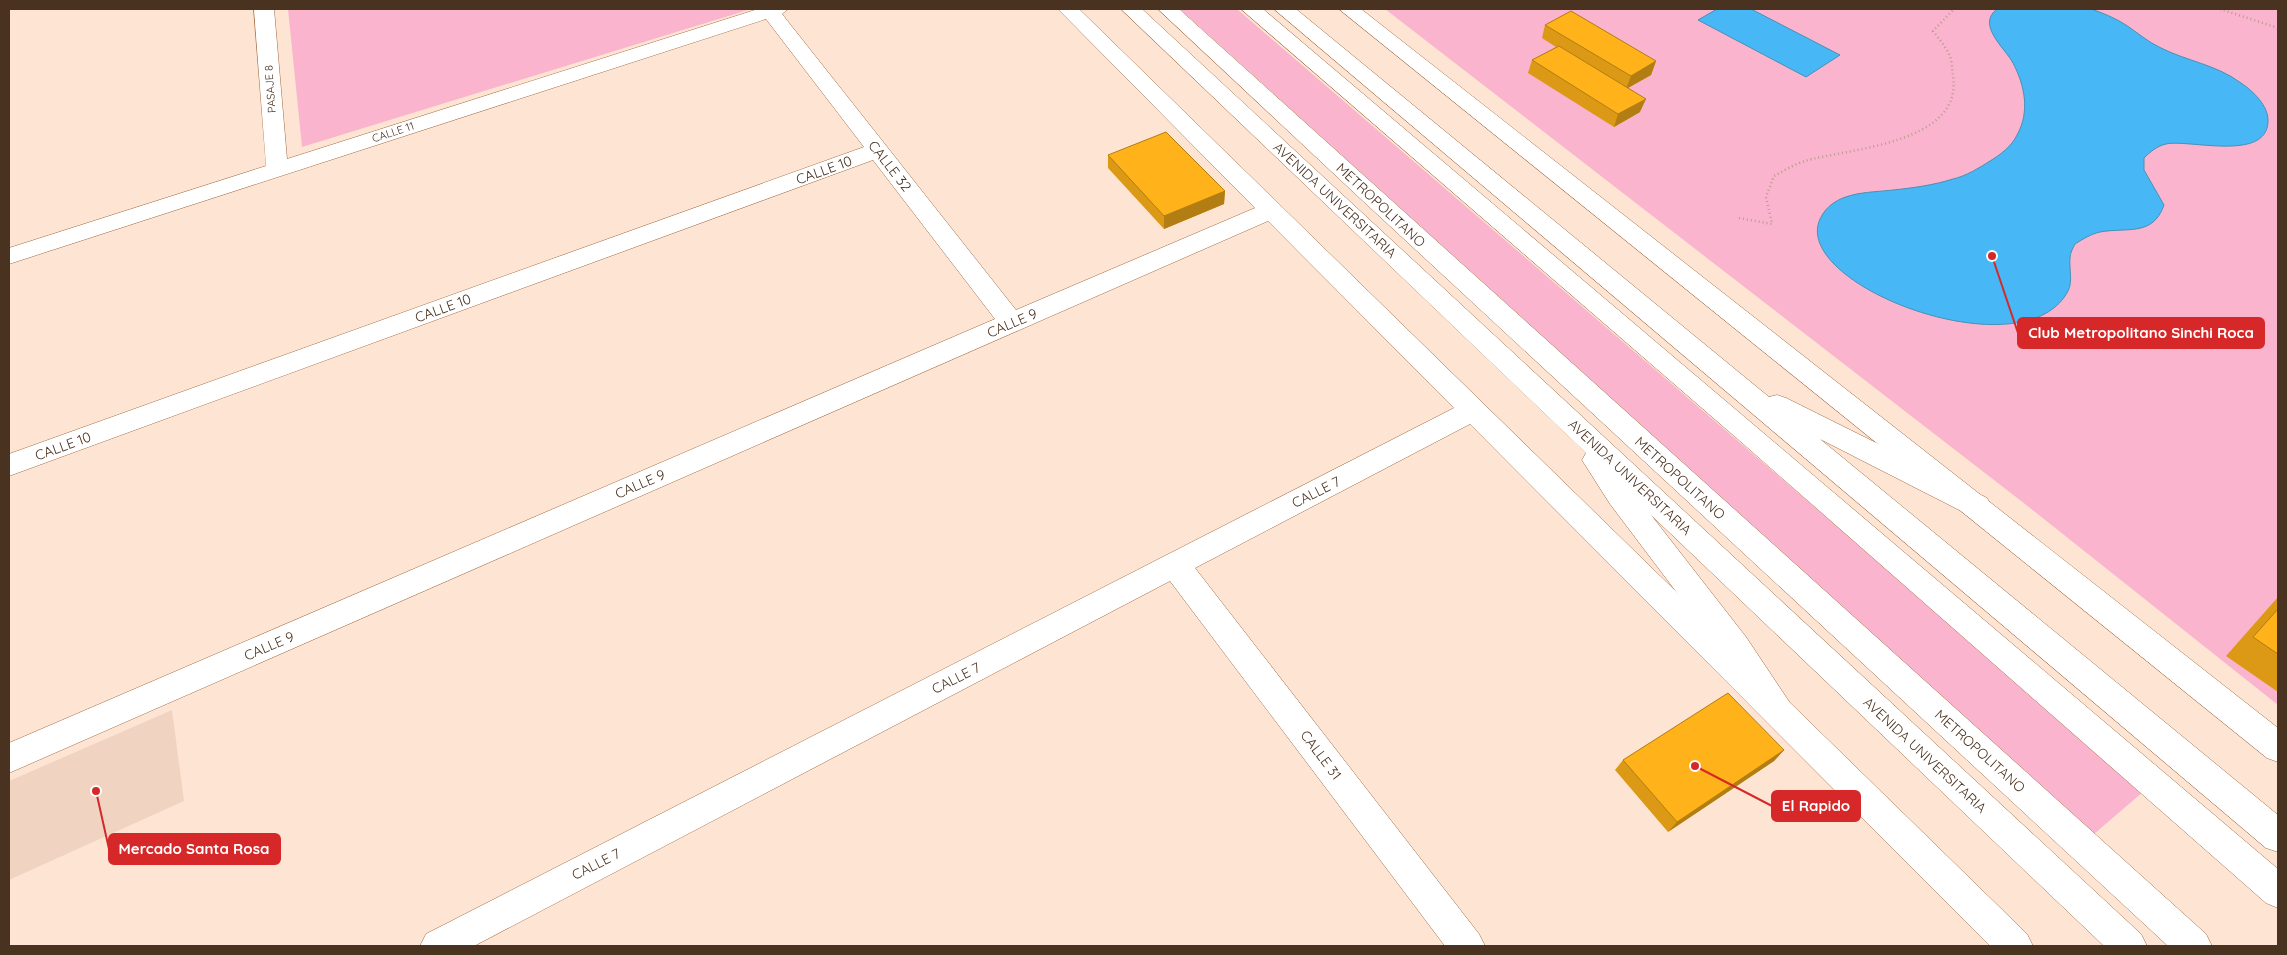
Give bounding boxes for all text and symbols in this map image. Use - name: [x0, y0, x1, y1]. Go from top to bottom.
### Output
- street label: PASAJE 8: [261, 65, 279, 113]
- street label: CALLE 11: [370, 119, 416, 145]
- street label: CALLE 32: [864, 137, 916, 195]
- street label: AVENIDA UNIVERSITARIA: [1270, 138, 1400, 262]
- street label: CALLE 10: [793, 152, 855, 188]
- street label: METROPOLITANO: [1333, 159, 1430, 251]
- street label: CALLE 10: [412, 290, 474, 326]
- street label: CALLE 9: [984, 304, 1040, 342]
- callout: Club Metropolitano Sinchi Roca: [2018, 318, 2264, 348]
- text: Club Metropolitano Sinchi Roca: [2028, 323, 2254, 342]
- street label: AVENIDA UNIVERSITARIA: [1565, 415, 1695, 539]
- street label: CALLE 10: [32, 428, 94, 464]
- street label: METROPOLITANO: [1631, 433, 1729, 524]
- street label: CALLE 9: [612, 465, 668, 503]
- street label: CALLE 7: [1289, 472, 1343, 512]
- street label: CALLE 9: [241, 627, 297, 665]
- street label: CALLE 7: [929, 658, 983, 698]
- street label: AVENIDA UNIVERSITARIA: [1860, 693, 1990, 817]
- street label: METROPOLITANO: [1931, 706, 2029, 797]
- street label: CALLE 31: [1297, 727, 1345, 783]
- callout: El Rapido: [1772, 791, 1860, 821]
- text: El Rapido: [1782, 796, 1850, 815]
- callout: Mercado Santa Rosa: [109, 834, 280, 864]
- text: Mercado Santa Rosa: [119, 839, 269, 858]
- street label: CALLE 7: [569, 844, 623, 884]

